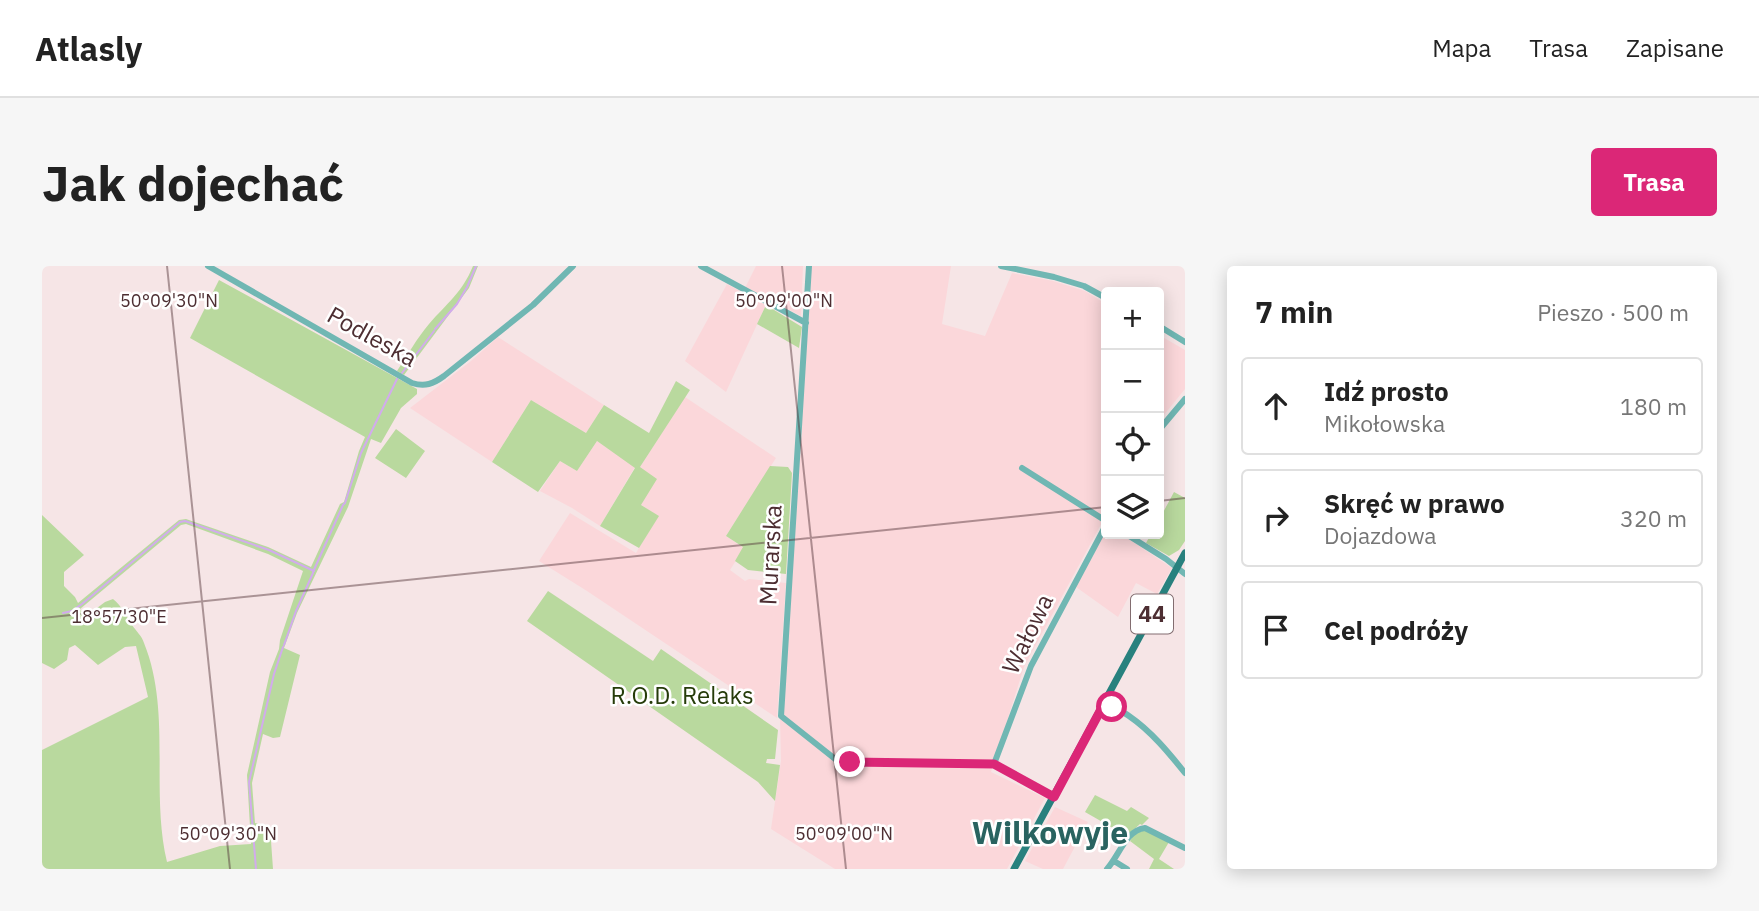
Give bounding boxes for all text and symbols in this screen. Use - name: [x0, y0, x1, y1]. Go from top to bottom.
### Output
- text: Atlasly: [35, 27, 142, 70]
- text: Mapa: [1432, 32, 1491, 64]
- text: Trasa: [1529, 32, 1588, 64]
- text: Zapisane: [1626, 32, 1724, 64]
- button: Trasa: [1591, 148, 1717, 216]
- text: Jak dojechać: [42, 151, 344, 214]
- map controls: [1101, 287, 1164, 539]
- button: +: [1101, 287, 1164, 350]
- text: 50°09'30"N: [120, 289, 218, 312]
- text: 50°09'00"N: [735, 289, 833, 312]
- text: 7 min: [1255, 292, 1333, 331]
- text: Pieszo · 500 m: [1537, 297, 1689, 327]
- street label: Podleska: [322, 298, 423, 374]
- button: −: [1101, 350, 1164, 413]
- text: Idź prosto: [1324, 374, 1449, 408]
- icon: ahead: [1257, 387, 1295, 425]
- text: 180 m: [1620, 391, 1687, 421]
- text: Mikołowska: [1324, 408, 1445, 438]
- button: locate: [1101, 413, 1164, 476]
- button: layers: [1101, 476, 1164, 539]
- text: Skręć w prawo: [1324, 486, 1505, 520]
- icon: right: [1257, 499, 1295, 537]
- text: 320 m: [1620, 503, 1687, 533]
- street label: Murarska: [751, 504, 789, 606]
- text: Dojazdowa: [1324, 520, 1437, 550]
- street label: Wałowa: [994, 588, 1060, 679]
- road number: 44: [1131, 594, 1173, 634]
- text: 18°57'30"E: [71, 605, 167, 628]
- icon: arrive: [1257, 611, 1295, 649]
- text: Cel podróży: [1324, 613, 1468, 647]
- park label: R.O.D. Relaks: [610, 679, 754, 711]
- route start: [1096, 691, 1127, 722]
- route end: [834, 746, 865, 777]
- district label: Wilkowyje: [972, 811, 1128, 853]
- text: 50°09'30"N: [179, 822, 277, 845]
- text: 50°09'00"N: [795, 822, 893, 845]

